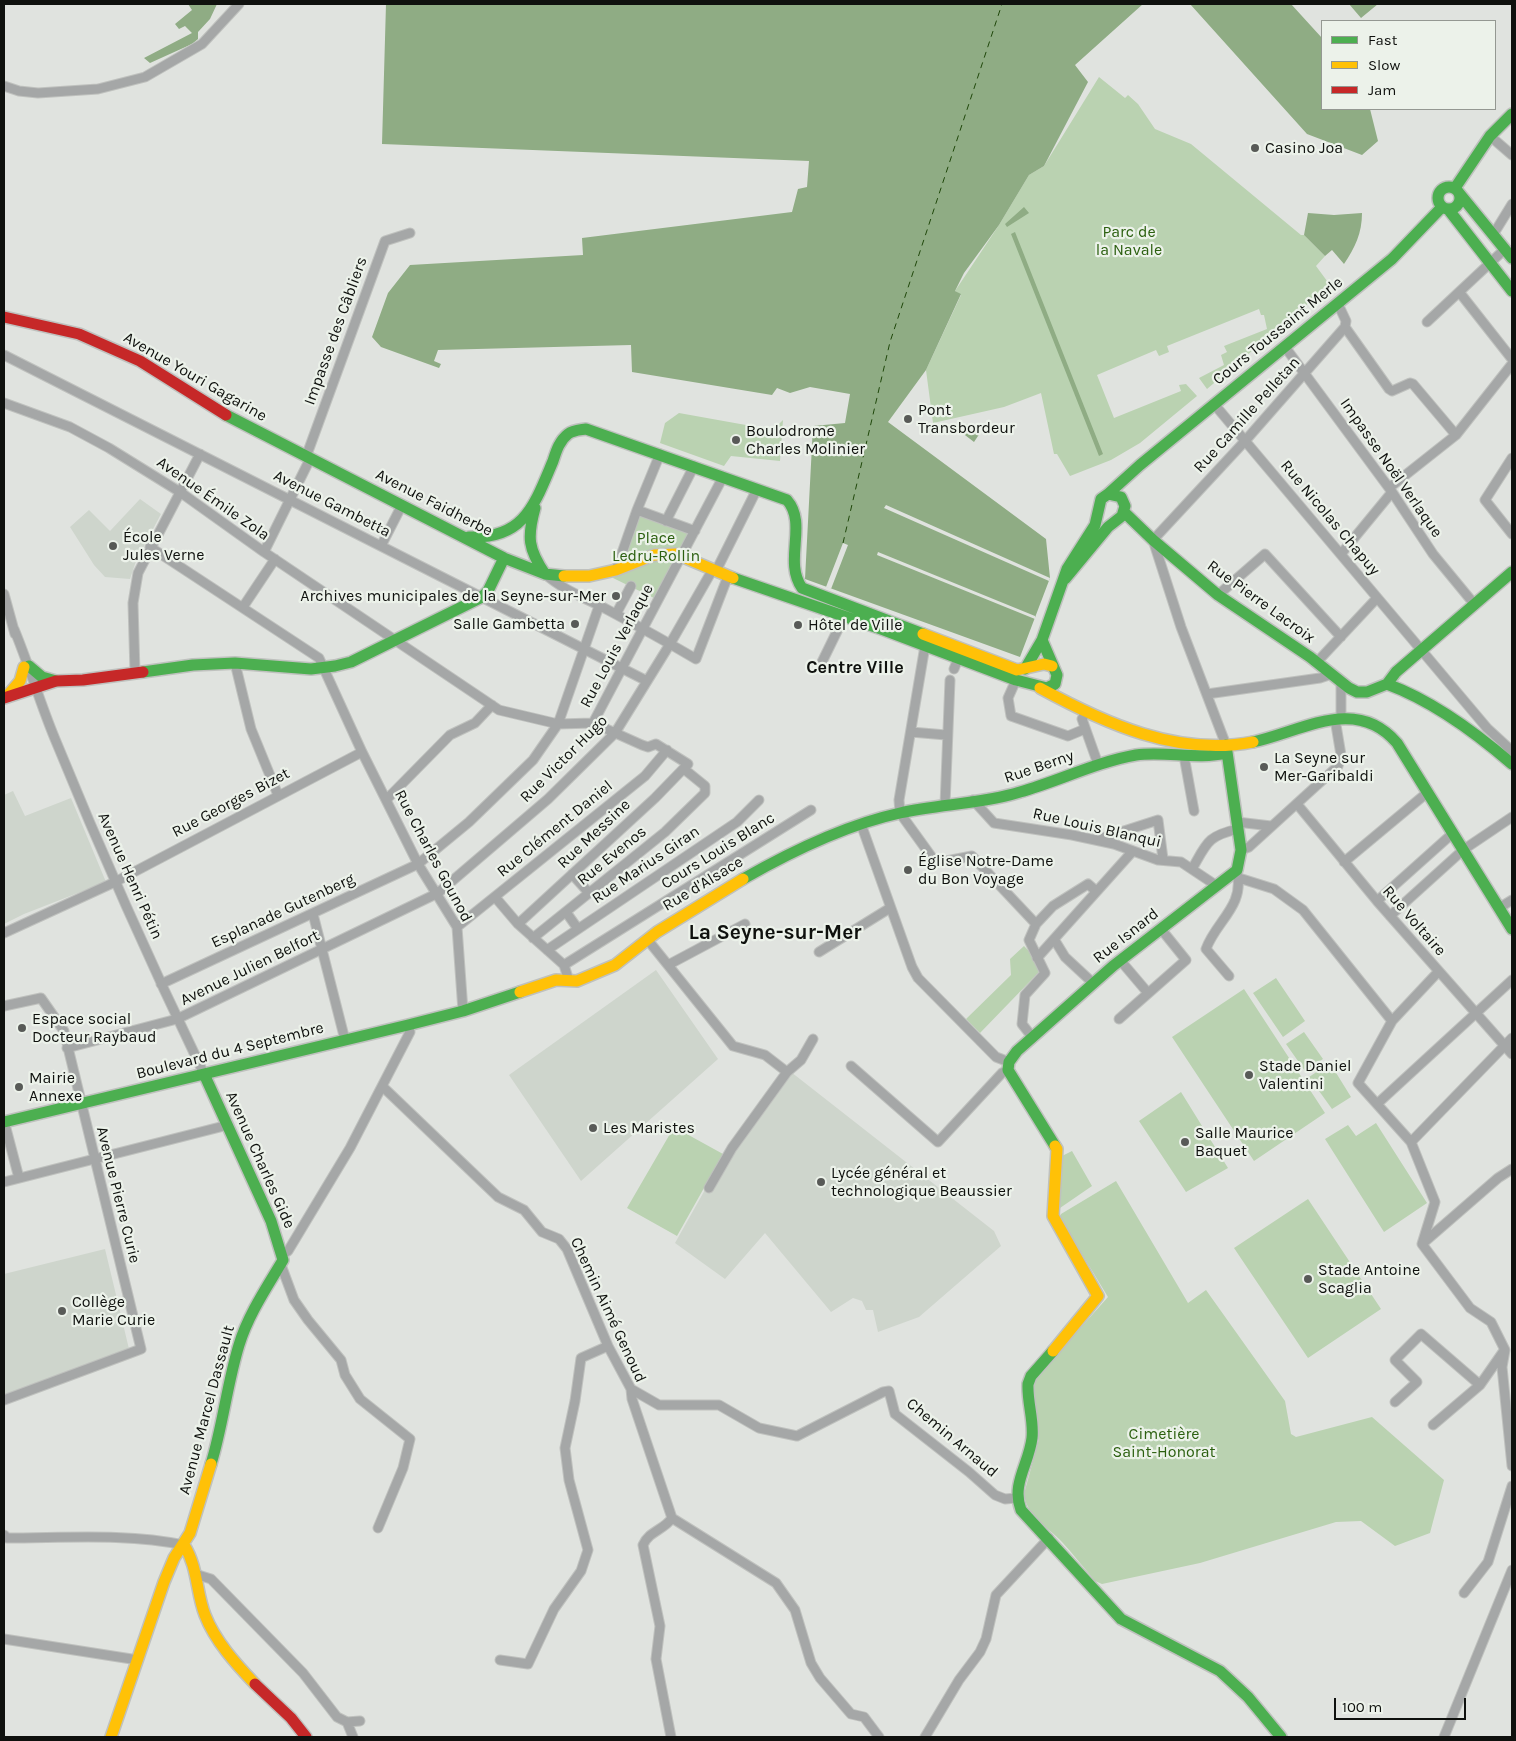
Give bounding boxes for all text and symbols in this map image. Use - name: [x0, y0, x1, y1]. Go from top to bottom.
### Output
- legend: [1321, 20, 1496, 110]
- text: Fast: [1368, 31, 1397, 49]
- text: Slow: [1368, 56, 1400, 74]
- text: Jam: [1368, 81, 1396, 99]
- place label: Casino Joa: [1265, 138, 1343, 158]
- marker: Casino Joa: [1249, 142, 1261, 154]
- park label: Parc de la Navale: [1096, 222, 1162, 260]
- street label: Impasse des Câbliers: [300, 254, 372, 408]
- street label: Cours Toussaint Merle: [1209, 273, 1347, 389]
- street label: Avenue Youri Gagarine: [120, 328, 270, 426]
- street label: Rue Camille Pelletan: [1190, 353, 1304, 477]
- street label: Impasse Noël Verlaque: [1336, 395, 1446, 541]
- place label: Pont Transbordeur: [918, 400, 1015, 438]
- marker: Pont Transbordeur: [902, 413, 914, 425]
- place label: Boulodrome Charles Molinier: [746, 421, 865, 459]
- marker: Boulodrome Charles Molinier: [730, 434, 742, 446]
- street label: Avenue Émile Zola: [153, 453, 273, 545]
- street label: Rue Nicolas Chapuy: [1276, 456, 1384, 580]
- street label: Avenue Faidherbe: [372, 465, 496, 541]
- street label: Avenue Gambetta: [270, 466, 394, 542]
- place label: École Jules Verne: [123, 527, 204, 565]
- park label: Place Ledru-Rollin: [612, 528, 700, 566]
- marker: École Jules Verne: [107, 540, 119, 552]
- street label: Rue Pierre Lacroix: [1203, 556, 1319, 648]
- street label: Rue Louis Verlaque: [576, 581, 658, 711]
- place label: Archives municipales de la Seyne-sur-Mer: [300, 586, 606, 606]
- marker: Archives municipales de la Seyne-sur-Mer: [610, 590, 622, 602]
- place label: Salle Gambetta: [453, 614, 565, 634]
- place label: Hôtel de Ville: [808, 615, 902, 635]
- marker: Salle Gambetta: [569, 618, 581, 630]
- marker: Hôtel de Ville: [792, 619, 804, 631]
- district label: Centre Ville: [806, 657, 904, 679]
- street label: Rue Victor Hugo: [516, 711, 612, 807]
- street label: Rue Berny: [1002, 746, 1076, 788]
- place label: La Seyne sur Mer-Garibaldi: [1274, 748, 1374, 786]
- marker: La Seyne sur Mer-Garibaldi: [1258, 761, 1270, 773]
- street label: Rue Georges Bizet: [169, 764, 293, 842]
- street label: Rue Clément Daniel: [493, 776, 617, 882]
- street label: Rue Charles Gounod: [390, 787, 476, 925]
- street label: Rue Messine: [554, 795, 634, 873]
- street label: Rue Louis Blanqui: [1031, 804, 1163, 852]
- street label: Cours Louis Blanc: [658, 808, 778, 894]
- street label: Avenue Henri Pétin: [93, 810, 167, 942]
- street label: Rue Evenos: [573, 822, 651, 890]
- street label: Rue Marius Giran: [589, 822, 703, 908]
- place label: Église Notre-Dame du Bon Voyage: [918, 851, 1054, 889]
- street label: Rue d'Alsace: [659, 852, 747, 916]
- marker: Église Notre-Dame du Bon Voyage: [902, 864, 914, 876]
- street label: Esplanade Gutenberg: [208, 869, 358, 953]
- street label: Rue Voltaire: [1378, 882, 1450, 960]
- street label: Rue Isnard: [1089, 904, 1163, 968]
- district label: La Seyne-sur-Mer: [688, 920, 862, 946]
- street label: Avenue Julien Belfort: [177, 926, 323, 1010]
- place label: Espace social Docteur Raybaud: [32, 1009, 157, 1047]
- street label: Boulevard du 4 Septembre: [134, 1018, 326, 1084]
- marker: Espace social Docteur Raybaud: [16, 1022, 28, 1034]
- place label: Stade Daniel Valentini: [1259, 1056, 1351, 1094]
- place label: Mairie Annexe: [29, 1068, 82, 1106]
- marker: Stade Daniel Valentini: [1243, 1069, 1255, 1081]
- marker: Mairie Annexe: [13, 1081, 25, 1093]
- street label: Avenue Charles Gide: [221, 1088, 299, 1232]
- place label: Les Maristes: [603, 1118, 695, 1138]
- marker: Les Maristes: [587, 1122, 599, 1134]
- place label: Salle Maurice Baquet: [1195, 1123, 1294, 1161]
- street label: Avenue Pierre Curie: [92, 1125, 144, 1265]
- marker: Salle Maurice Baquet: [1179, 1136, 1191, 1148]
- place label: Lycée général et technologique Beaussier: [831, 1163, 1012, 1201]
- marker: Lycée général et technologique Beaussier: [815, 1176, 827, 1188]
- street label: Chemin Aimé Genoud: [566, 1234, 650, 1386]
- place label: Stade Antoine Scaglia: [1318, 1260, 1420, 1298]
- marker: Stade Antoine Scaglia: [1302, 1273, 1314, 1285]
- place label: Collège Marie Curie: [72, 1292, 155, 1330]
- marker: Collège Marie Curie: [56, 1305, 68, 1317]
- street label: Avenue Marcel Dassault: [175, 1323, 239, 1497]
- street label: Chemin Arnaud: [902, 1394, 1002, 1482]
- park label: Cimetière Saint-Honorat: [1113, 1424, 1215, 1462]
- scale bar: [1336, 1688, 1468, 1720]
- text: 100 m: [1342, 1698, 1382, 1716]

